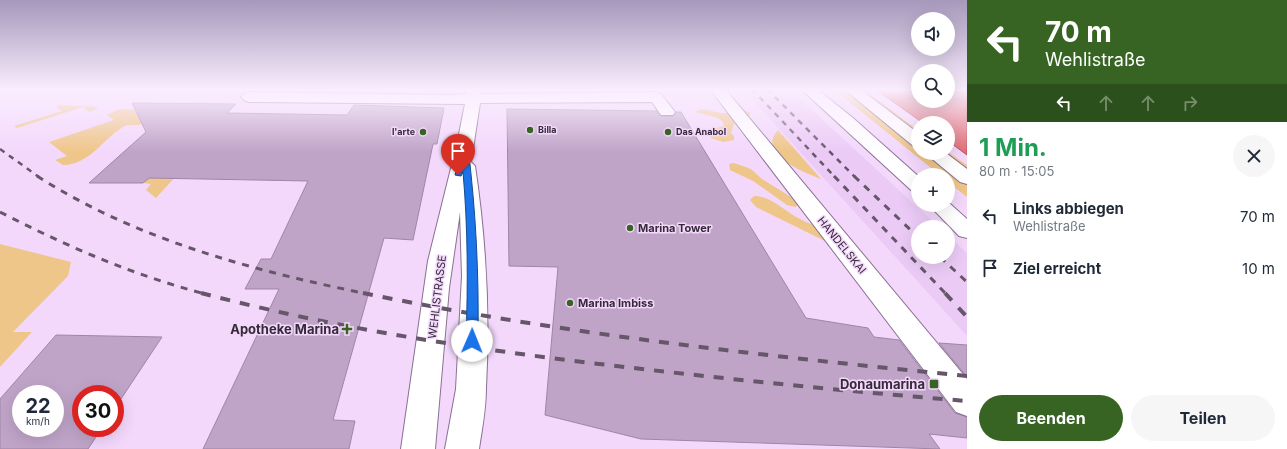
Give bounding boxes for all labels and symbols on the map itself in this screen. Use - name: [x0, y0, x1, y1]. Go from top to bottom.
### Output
- place label: Billa: [538, 124, 557, 135]
- marker: Billa: [525, 125, 535, 135]
- place label: l'arte: [392, 126, 416, 137]
- place label: Das Anabol: [676, 126, 726, 137]
- marker: l'arte: [418, 127, 428, 137]
- marker: Das Anabol: [663, 127, 673, 137]
- pin: [441, 134, 475, 175]
- street label: HANDELSKAI: [815, 213, 869, 277]
- place label: Marina Tower: [638, 221, 712, 235]
- marker: Marina Tower: [625, 223, 635, 233]
- street label: WEHLISTRASSE: [425, 254, 449, 340]
- place label: Marina Imbiss: [578, 296, 653, 310]
- marker: Marina Imbiss: [565, 298, 575, 308]
- position arrow: [451, 320, 493, 362]
- place label: Apotheke Marina: [230, 321, 339, 337]
- marker: Apotheke Marina: [342, 324, 352, 334]
- place label: Donaumarina: [840, 376, 925, 392]
- marker: Donaumarina: [928, 378, 940, 390]
- speed limit sign: 30: [72, 385, 124, 437]

